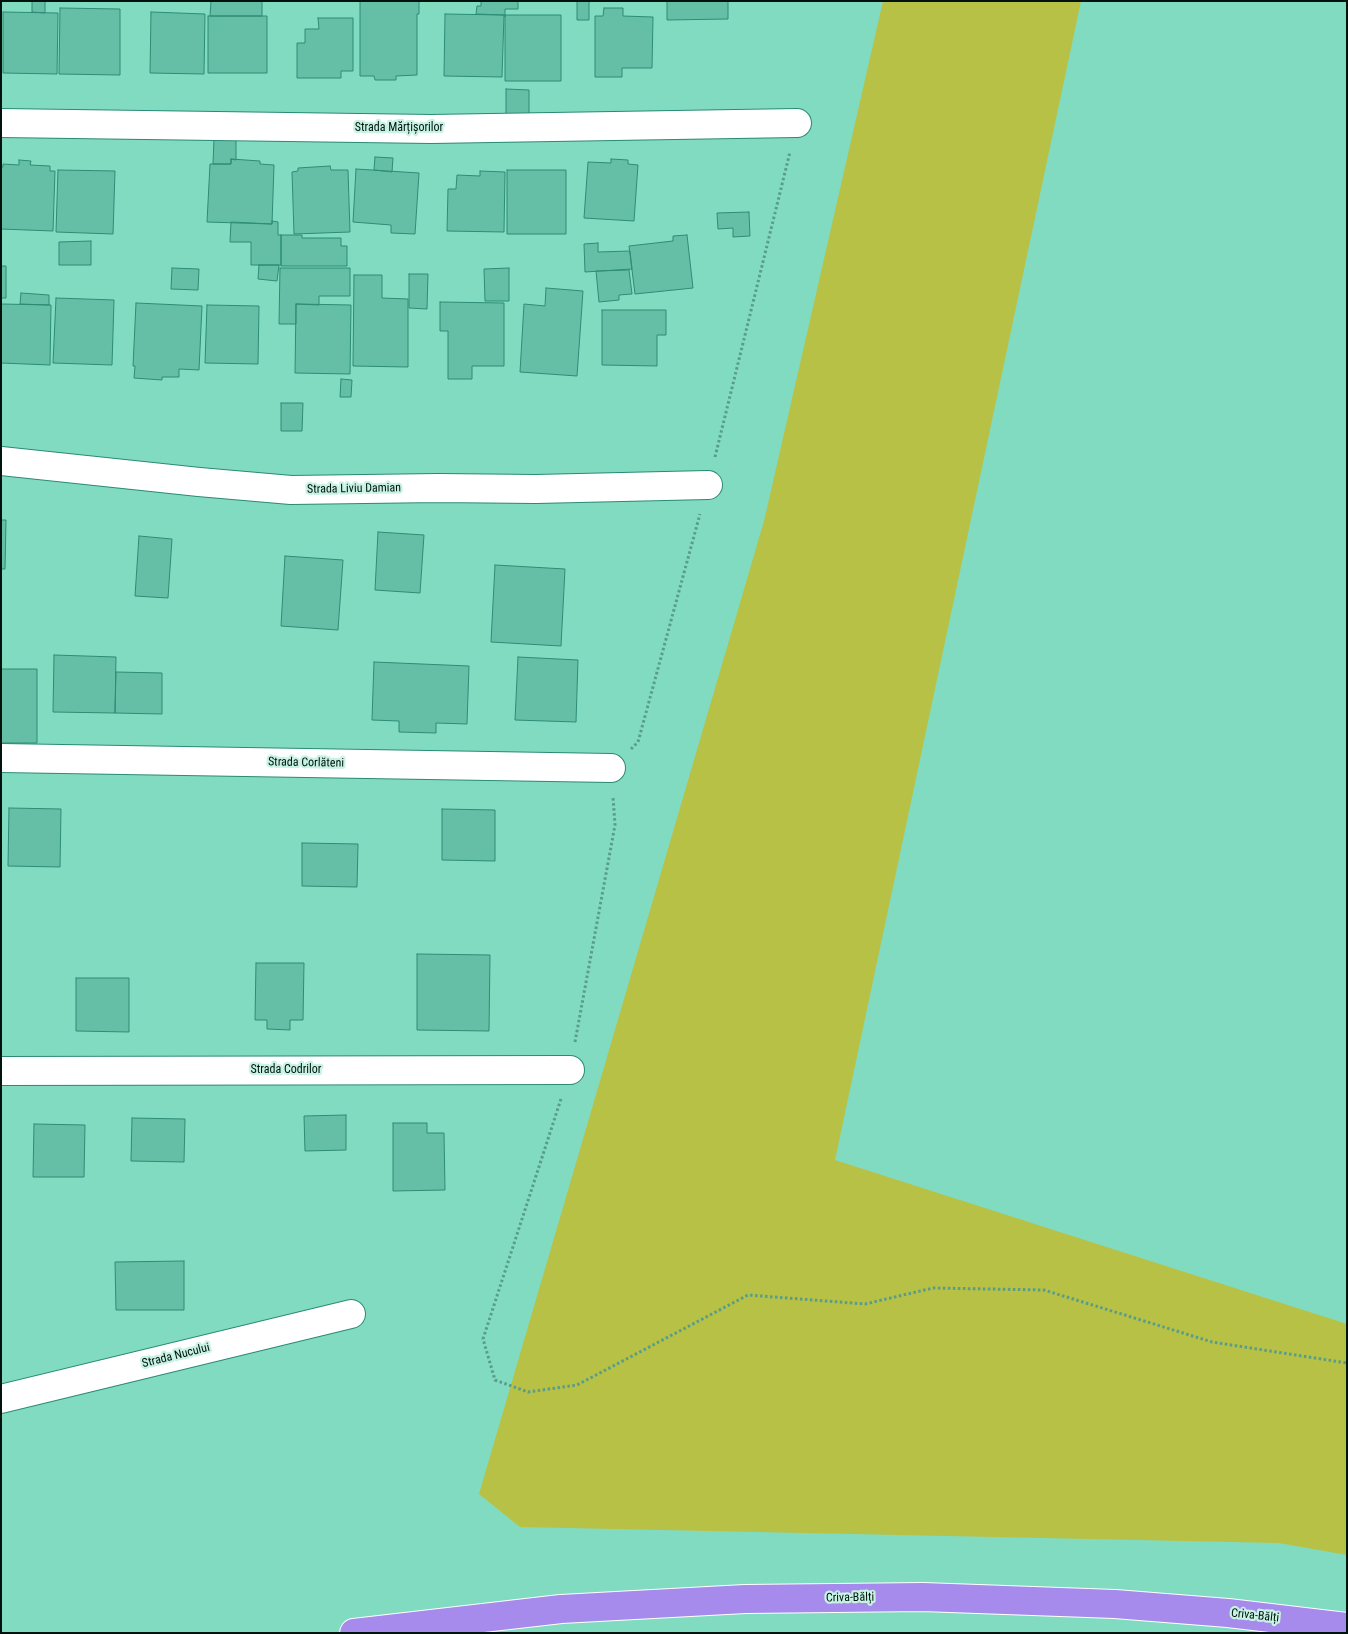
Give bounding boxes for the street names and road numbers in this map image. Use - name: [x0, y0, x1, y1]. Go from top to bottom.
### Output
- street label: Strada Mărțișorilor: [355, 121, 443, 135]
- street label: Strada Liviu Damian: [307, 481, 401, 497]
- street label: Strada Corlăteni: [268, 755, 344, 771]
- street label: Strada Codrilor: [250, 1063, 322, 1077]
- street label: Strada Nucului: [141, 1341, 211, 1371]
- street label: Criva-Bălți: [826, 1590, 874, 1606]
- street label: Criva-Bălți: [1230, 1606, 1280, 1626]

